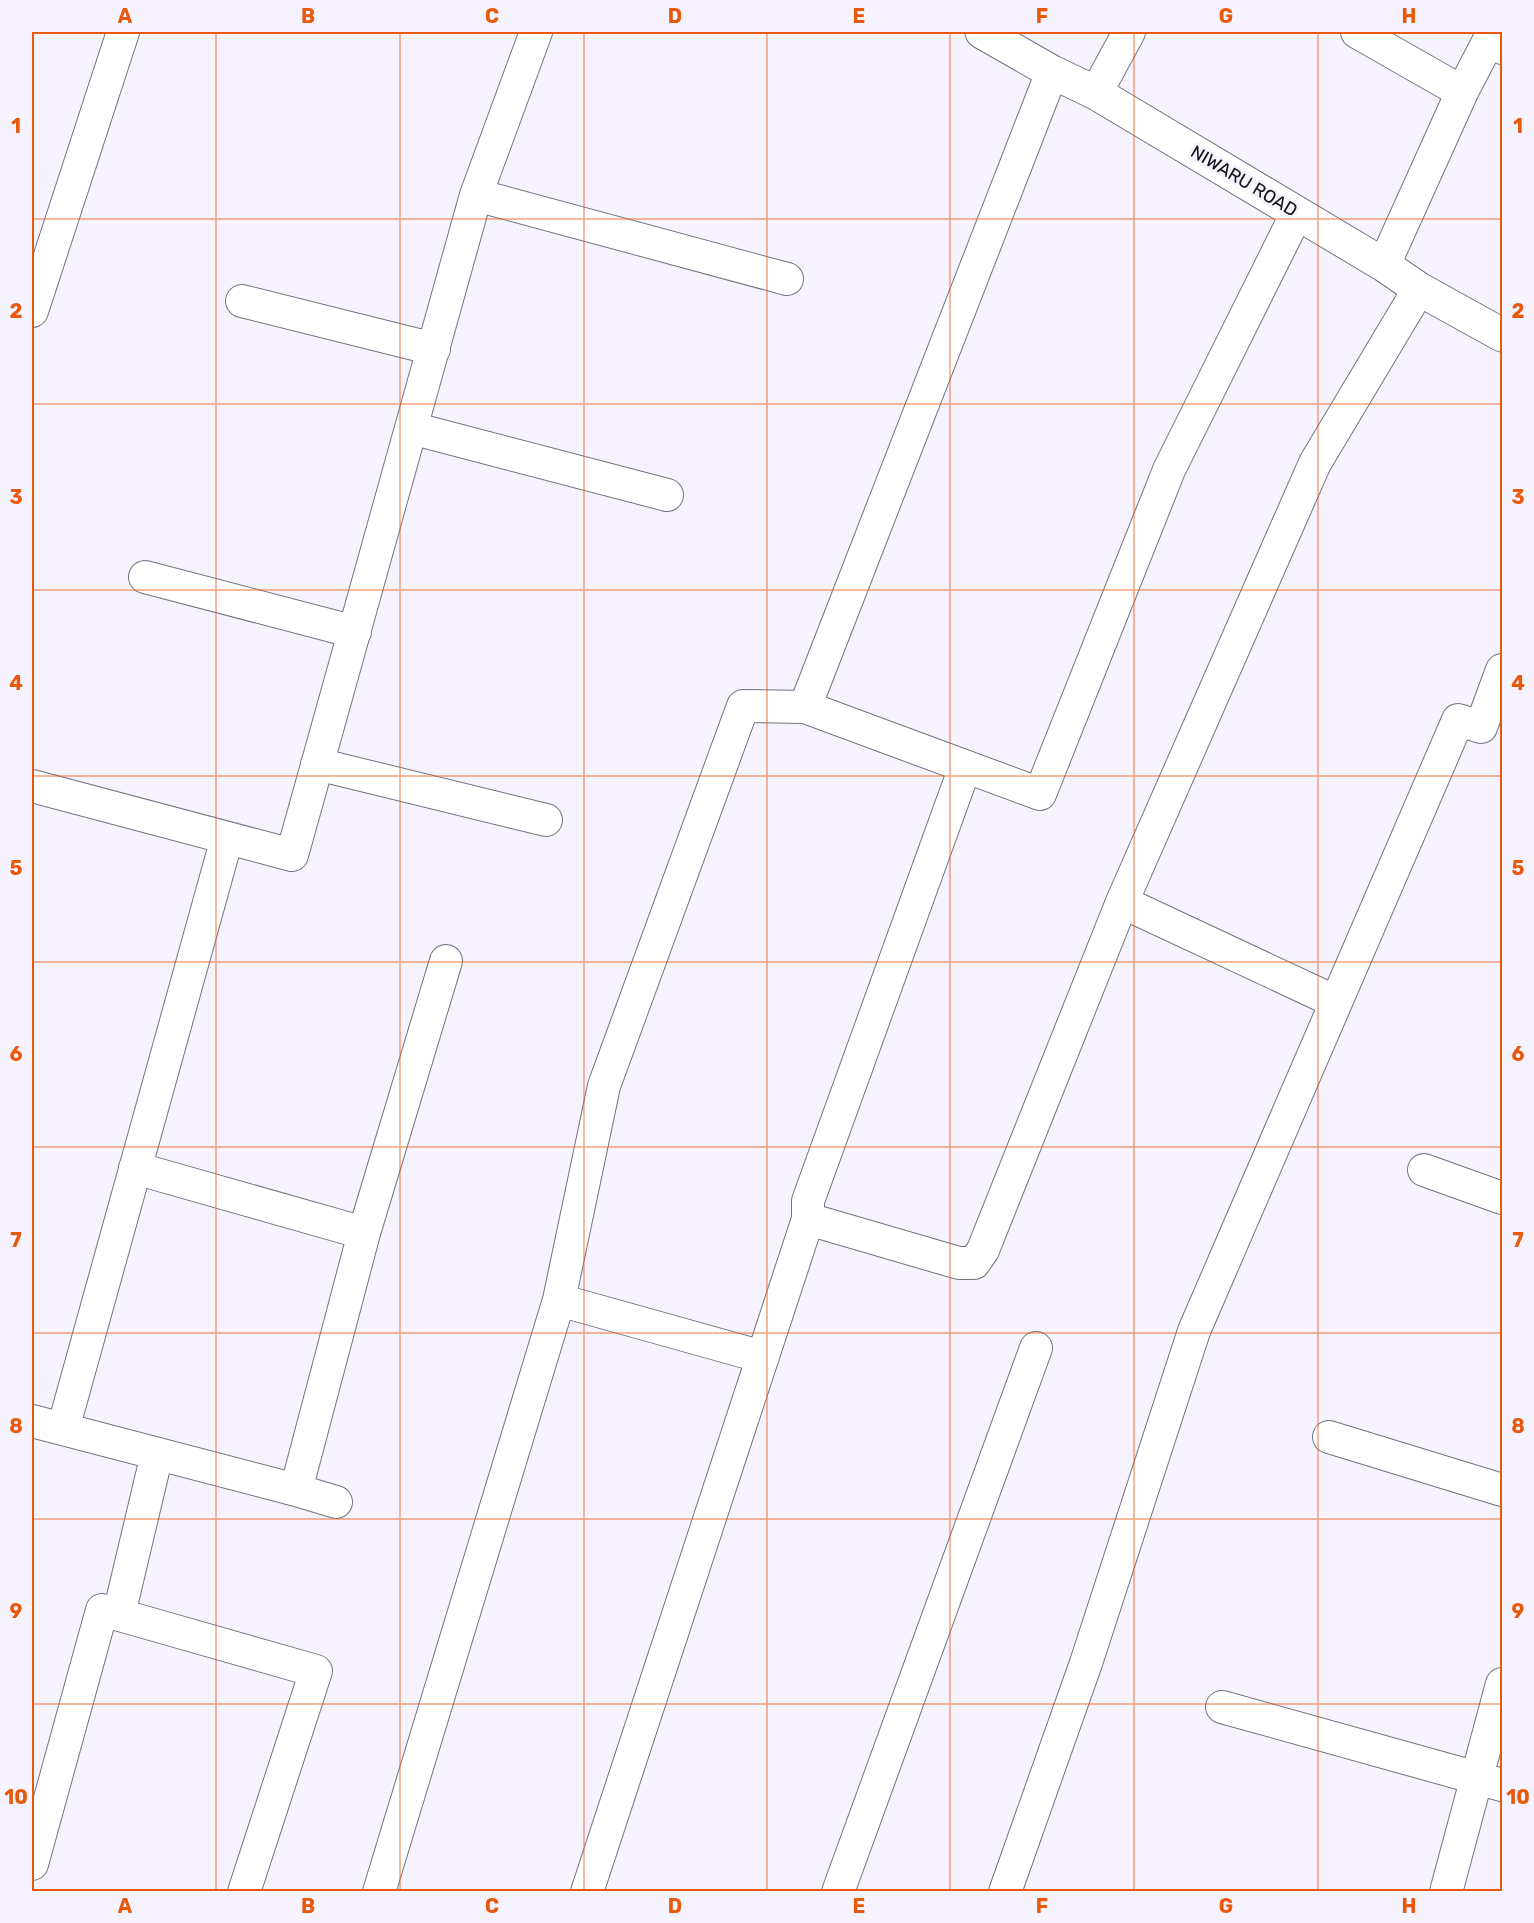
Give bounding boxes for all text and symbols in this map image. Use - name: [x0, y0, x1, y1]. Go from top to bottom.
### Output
- text: A: [118, 4, 133, 28]
- text: B: [301, 4, 315, 28]
- text: C: [485, 4, 499, 28]
- text: D: [668, 4, 682, 28]
- text: E: [853, 4, 865, 28]
- text: F: [1036, 4, 1048, 28]
- text: G: [1219, 4, 1233, 28]
- text: H: [1402, 4, 1416, 28]
- text: 1: [11, 114, 21, 138]
- text: 1: [1513, 114, 1523, 138]
- street label: NIWARU ROAD: [1187, 141, 1301, 221]
- text: 2: [10, 299, 23, 323]
- text: 2: [1512, 299, 1525, 323]
- text: 3: [9, 485, 23, 509]
- text: 3: [1511, 485, 1525, 509]
- text: 4: [9, 671, 23, 695]
- text: 4: [1511, 671, 1525, 695]
- text: 5: [10, 856, 23, 880]
- text: 5: [1512, 856, 1525, 880]
- text: 6: [9, 1042, 23, 1066]
- text: 6: [1511, 1042, 1525, 1066]
- text: 7: [10, 1228, 22, 1252]
- text: 7: [1512, 1228, 1524, 1252]
- text: 8: [9, 1414, 23, 1438]
- text: 8: [1511, 1414, 1525, 1438]
- text: 9: [10, 1599, 23, 1623]
- text: 9: [1512, 1599, 1525, 1623]
- text: 10: [4, 1785, 28, 1809]
- text: 10: [1506, 1785, 1530, 1809]
- text: A: [118, 1894, 133, 1918]
- text: B: [301, 1894, 315, 1918]
- text: C: [485, 1894, 499, 1918]
- text: D: [668, 1894, 682, 1918]
- text: E: [853, 1894, 865, 1918]
- text: F: [1036, 1894, 1048, 1918]
- text: G: [1219, 1894, 1233, 1918]
- text: H: [1402, 1894, 1416, 1918]

